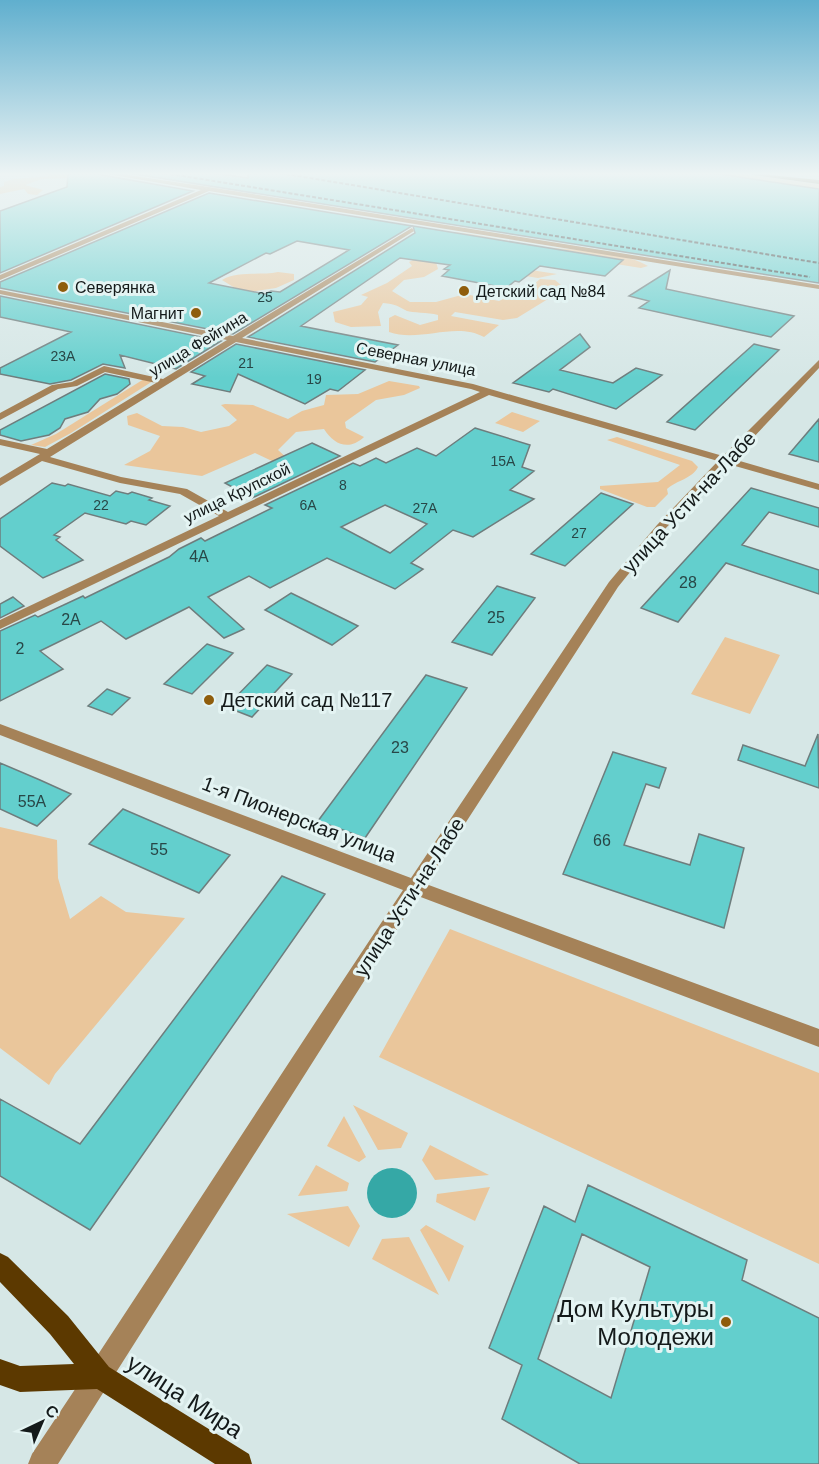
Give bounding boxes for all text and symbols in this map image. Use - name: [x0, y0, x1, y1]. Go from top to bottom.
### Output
- place label: Северянка: [75, 279, 155, 296]
- marker: Северянка: [56, 280, 70, 294]
- place label: Детский сад №84: [476, 283, 605, 300]
- marker: Детский сад №84: [457, 284, 471, 298]
- house number: 25: [257, 289, 273, 305]
- place label: Магнит: [131, 305, 185, 322]
- marker: Магнит: [189, 306, 203, 320]
- street label: улица Фейгина: [146, 308, 250, 380]
- street label: Северная улица: [355, 339, 477, 379]
- house number: 23А: [51, 348, 76, 364]
- house number: 21: [238, 355, 254, 371]
- house number: 19: [306, 371, 322, 387]
- street label: улица Усти-на-Лабе: [618, 427, 760, 577]
- house number: 15А: [491, 453, 516, 469]
- street label: улица Крупской: [181, 460, 293, 526]
- house number: 8: [339, 477, 347, 493]
- house number: 22: [93, 497, 109, 513]
- house number: 6А: [299, 497, 317, 513]
- house number: 27А: [413, 500, 438, 516]
- house number: 27: [571, 525, 587, 541]
- house number: 4А: [189, 548, 209, 565]
- house number: 28: [679, 574, 697, 591]
- house number: 25: [487, 609, 505, 626]
- house number: 2А: [61, 611, 81, 628]
- house number: 2: [16, 640, 25, 657]
- place label: Детский сад №117: [221, 689, 392, 711]
- marker: Детский сад №117: [202, 693, 216, 707]
- house number: 23: [391, 739, 409, 756]
- street label: 1-я Пионерская улица: [199, 772, 400, 866]
- house number: 55А: [18, 793, 47, 810]
- street label: улица Усти-на-Лабе: [350, 814, 468, 980]
- house number: 66: [593, 832, 611, 849]
- house number: 55: [150, 841, 168, 858]
- place label: Дом Культуры Молодежи: [557, 1295, 714, 1350]
- marker: Дом Культуры Молодежи: [719, 1315, 733, 1329]
- street label: улица Мира: [122, 1349, 249, 1444]
- north arrow: [12, 1392, 72, 1452]
- text: С: [42, 1401, 62, 1422]

